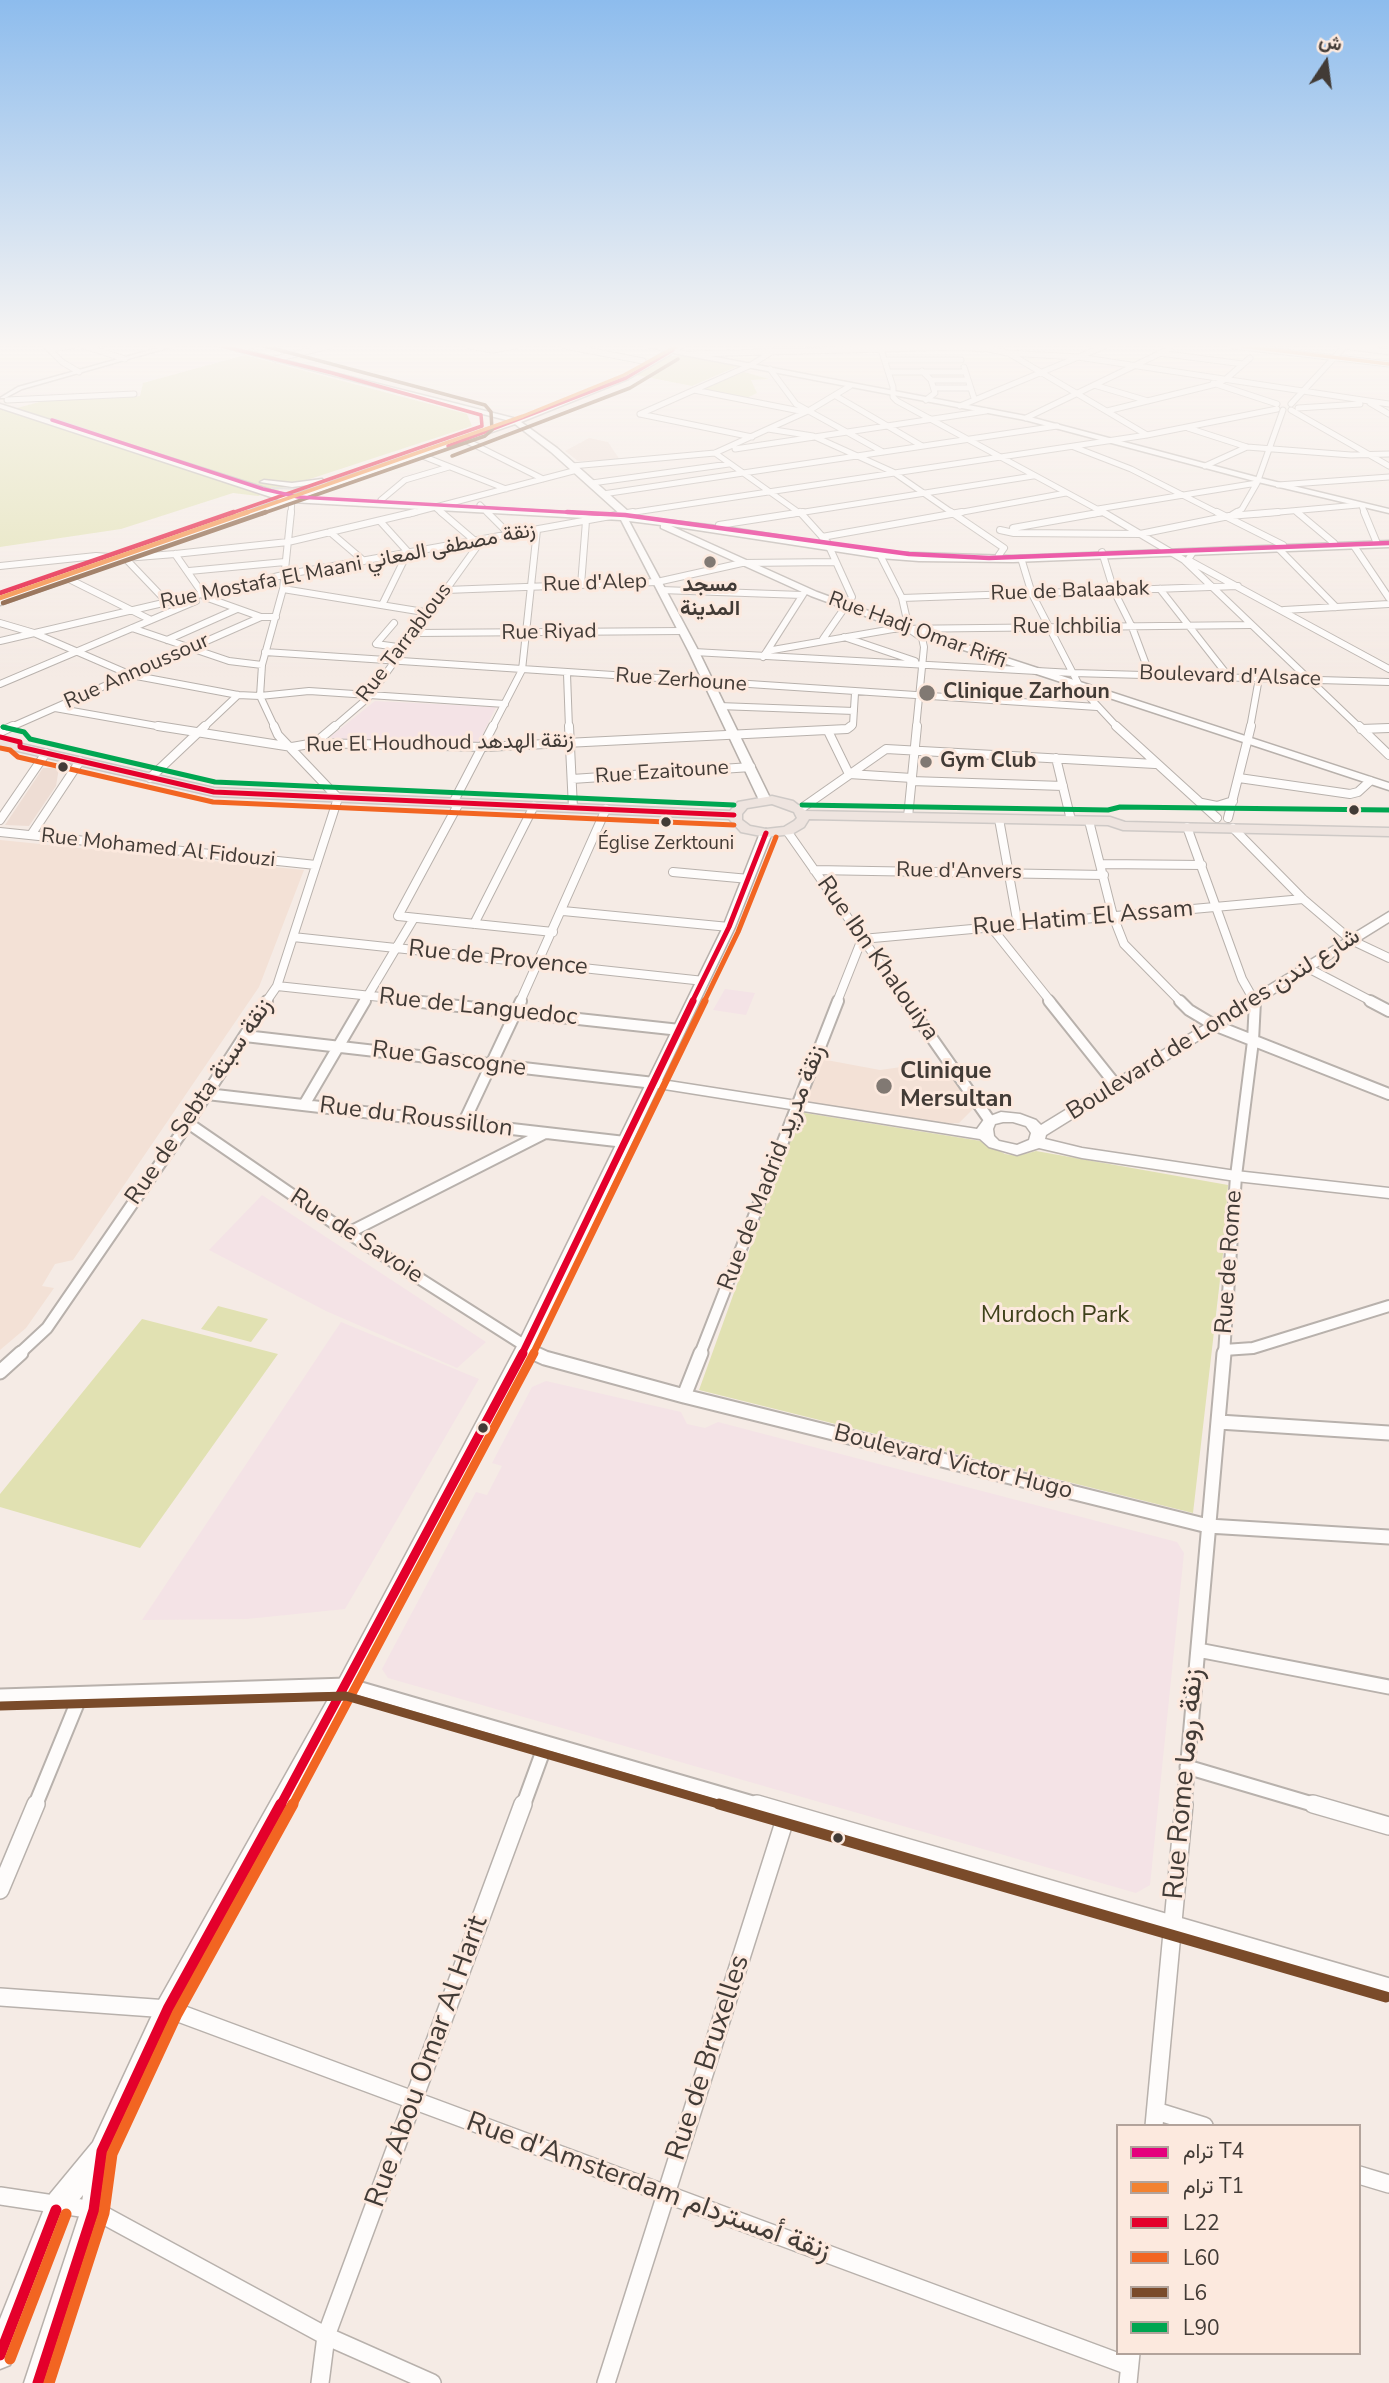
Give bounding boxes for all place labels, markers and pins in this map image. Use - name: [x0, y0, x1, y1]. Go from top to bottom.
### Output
- marker: مسجد المدينة: [702, 554, 718, 570]
- place label: مسجد المدينة: [680, 573, 740, 623]
- place label: Clinique Zarhoun: [943, 680, 1110, 706]
- marker: Clinique Zarhoun: [917, 683, 937, 703]
- place label: Gym Club: [940, 749, 1036, 775]
- marker: Gym Club: [918, 754, 934, 770]
- unlabelled marker: [56, 760, 70, 774]
- unlabelled marker: [1347, 803, 1361, 817]
- marker: Église Zerktouni: [659, 815, 673, 829]
- place label: Église Zerktouni: [598, 833, 734, 855]
- place label: Clinique Mersultan: [900, 1058, 1012, 1114]
- marker: Clinique Mersultan: [874, 1076, 894, 1096]
- unlabelled marker: [476, 1421, 490, 1435]
- unlabelled marker: [831, 1831, 845, 1845]

